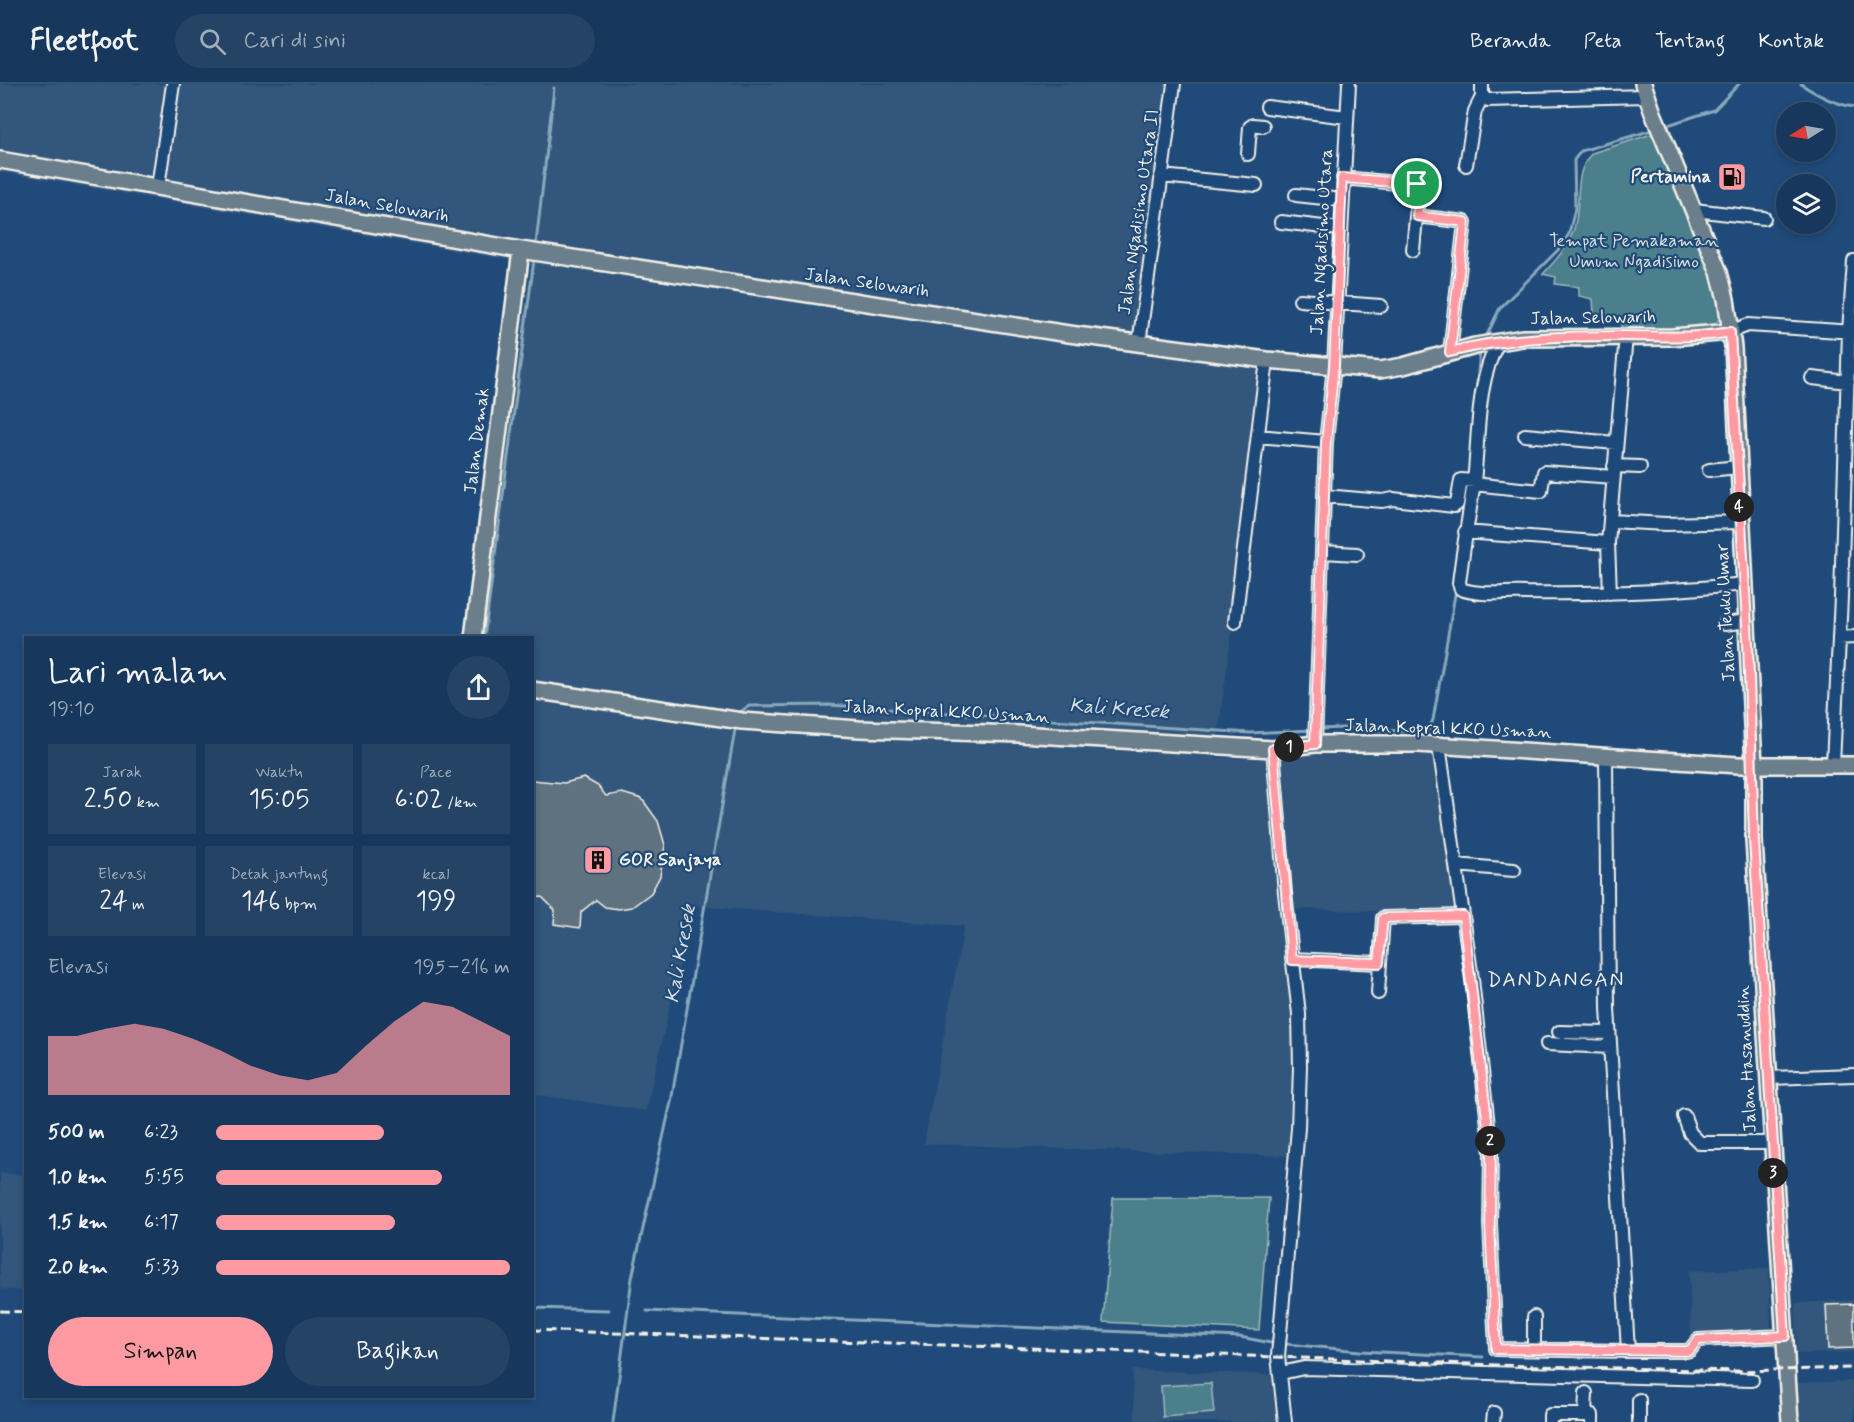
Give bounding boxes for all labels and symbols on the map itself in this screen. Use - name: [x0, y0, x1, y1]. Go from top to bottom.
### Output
- north arrow: [1776, 102, 1836, 162]
- street label: Jalan Ngadisimo Utara II: [1113, 108, 1167, 317]
- street label: Jalan Ngadisimo Utara: [1305, 148, 1341, 336]
- pin: [1391, 158, 1442, 209]
- fuel station icon: Pertamina: [1716, 161, 1748, 193]
- place label: Pertamina: [1631, 165, 1711, 189]
- street label: Jalan Selowarih: [323, 183, 451, 229]
- park label: Tempat Pemakaman Umum Ngadisimo: [1549, 229, 1719, 274]
- street label: Jalan Selowarih: [803, 262, 931, 304]
- street label: Jalan Selowarih: [1530, 305, 1656, 331]
- street label: Jalan Demak: [459, 386, 495, 496]
- pin: 4: [1724, 492, 1754, 522]
- street label: Jalan Teuku Umar: [1710, 543, 1742, 683]
- water label: Kali Kresek: [1068, 692, 1171, 726]
- street label: Jalan Kopral KKO Usman: [842, 695, 1050, 729]
- street label: Jalan Kopral KKO Usman: [1344, 713, 1552, 745]
- pin: 1: [1274, 732, 1304, 762]
- building icon: GOR Sanjaya: [582, 844, 614, 876]
- place label: GOR Sanjaya: [619, 848, 721, 872]
- water label: Kali Kresek: [659, 901, 703, 1005]
- district label: DANDANGAN: [1487, 966, 1625, 994]
- street label: Jalan Hasanuddin: [1731, 985, 1763, 1133]
- pin: 2: [1475, 1126, 1505, 1156]
- pin: 3: [1758, 1158, 1788, 1188]

